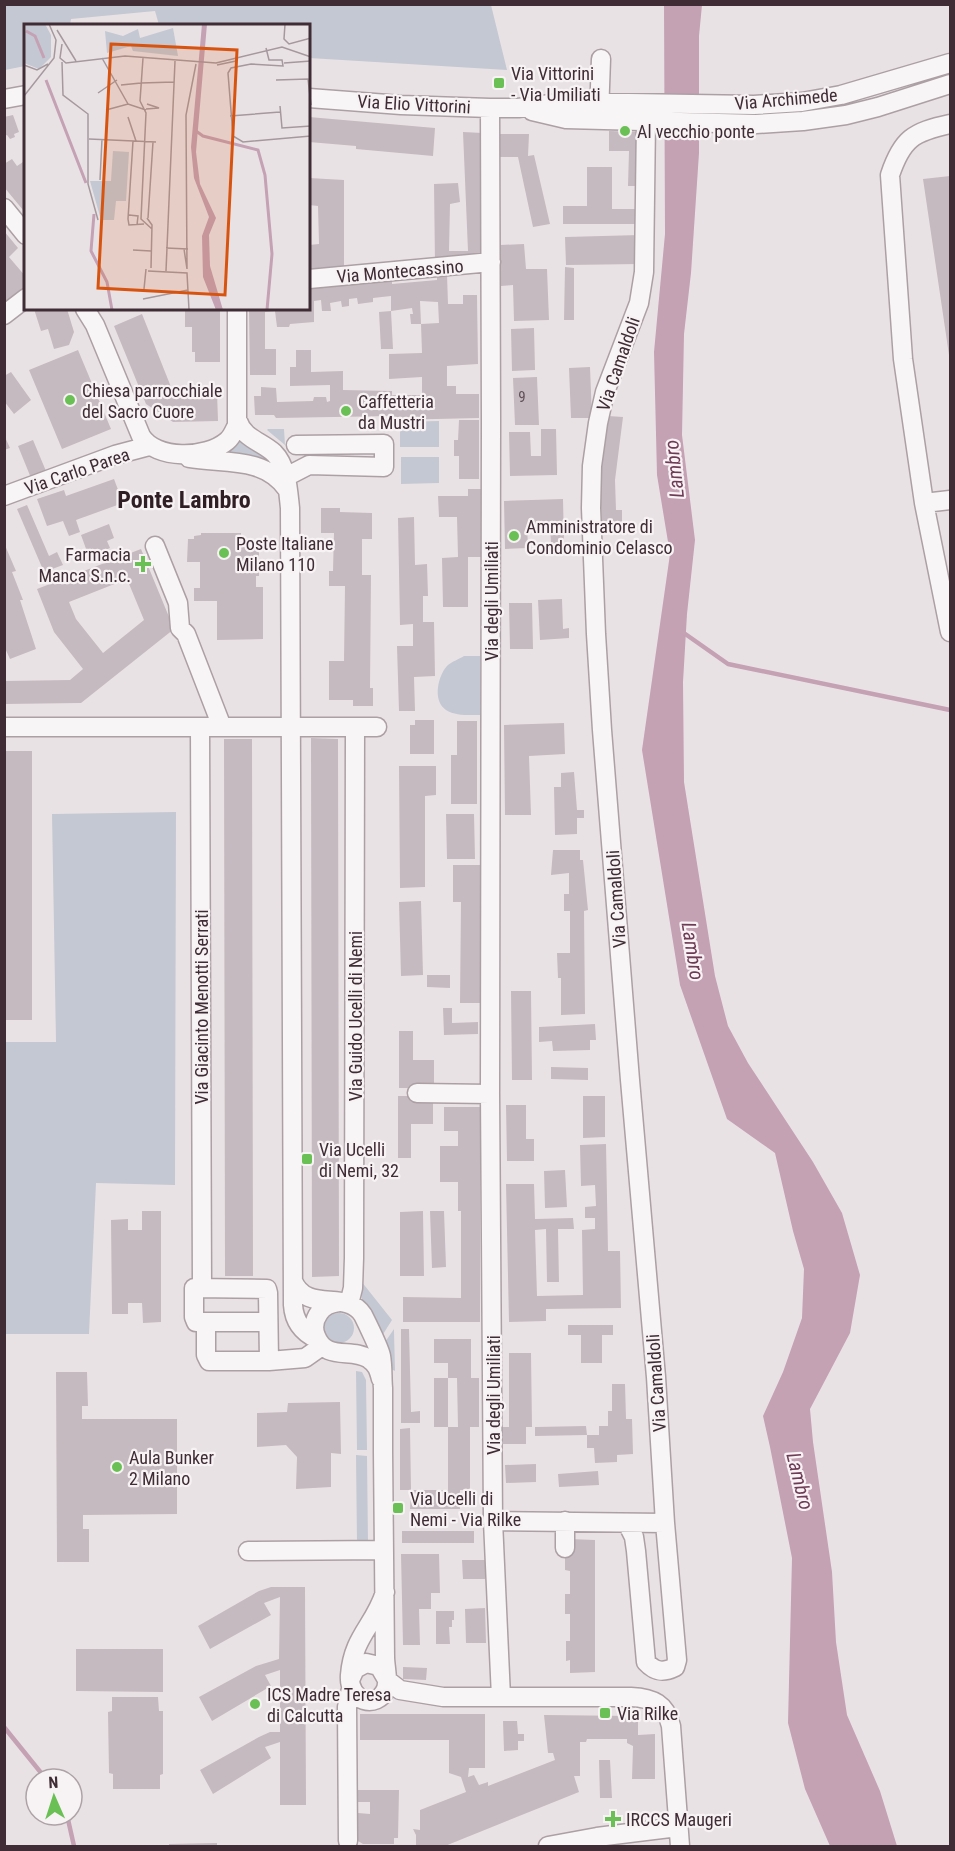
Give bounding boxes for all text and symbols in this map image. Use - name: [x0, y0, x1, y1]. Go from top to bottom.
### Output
- inset map: [24, 24, 310, 310]
- place label: Via Vittorini - Via Umiliati: [511, 63, 601, 105]
- marker: Via Vittorini - Via Umiliati: [492, 76, 506, 90]
- street label: Via Archimede: [734, 84, 838, 114]
- street label: Via Elio Vittorini: [357, 91, 471, 117]
- place label: Al vecchio ponte: [637, 121, 755, 142]
- marker: Al vecchio ponte: [618, 124, 632, 138]
- street label: Via Montecassino: [336, 255, 464, 287]
- street label: Via Camaldoli: [592, 314, 644, 414]
- place label: Chiesa parrocchiale del Sacro Cuore: [82, 380, 222, 422]
- house number: 9: [518, 388, 526, 406]
- place label: Caffetteria da Mustri: [358, 391, 434, 433]
- marker: Chiesa parrocchiale del Sacro Cuore: [63, 393, 77, 407]
- marker: Caffetteria da Mustri: [339, 404, 353, 418]
- water label: Lambro: [659, 439, 689, 499]
- street label: Via Carlo Parea: [22, 443, 132, 499]
- district label: Ponte Lambro: [117, 486, 251, 514]
- place label: Amministratore di Condominio Celasco: [526, 516, 673, 558]
- marker: Amministratore di Condominio Celasco: [507, 529, 521, 543]
- place label: Poste Italiane Milano 110: [236, 533, 334, 575]
- street label: Via degli Umiliati: [481, 541, 502, 661]
- place label: Farmacia Manca S.n.c.: [38, 544, 131, 586]
- marker: Poste Italiane Milano 110: [217, 546, 231, 560]
- marker: Farmacia Manca S.n.c.: [136, 557, 150, 571]
- street label: Via Camaldoli: [602, 849, 630, 949]
- street label: Via Giacinto Menotti Serrati: [191, 909, 212, 1105]
- water label: Lambro: [677, 920, 709, 982]
- street label: Via Guido Ucelli di Nemi: [345, 931, 366, 1101]
- place label: Via Ucelli di Nemi, 32: [319, 1139, 399, 1181]
- marker: Via Ucelli di Nemi, 32: [300, 1152, 314, 1166]
- street label: Via Camaldoli: [642, 1333, 670, 1433]
- street label: Via degli Umiliati: [483, 1335, 504, 1455]
- place label: Aula Bunker 2 Milano: [129, 1447, 214, 1489]
- water label: Lambro: [781, 1450, 819, 1512]
- marker: Aula Bunker 2 Milano: [110, 1460, 124, 1474]
- place label: Via Ucelli di Nemi - Via Rilke: [410, 1488, 521, 1530]
- marker: Via Ucelli di Nemi - Via Rilke: [391, 1501, 405, 1515]
- place label: ICS Madre Teresa di Calcutta: [267, 1684, 391, 1726]
- marker: ICS Madre Teresa di Calcutta: [248, 1697, 262, 1711]
- place label: Via Rilke: [617, 1703, 678, 1724]
- marker: Via Rilke: [598, 1706, 612, 1720]
- north arrow: [24, 1767, 84, 1827]
- text: N: [48, 1773, 59, 1792]
- place label: IRCCS Maugeri: [626, 1809, 732, 1830]
- marker: IRCCS Maugeri: [604, 1810, 622, 1828]

